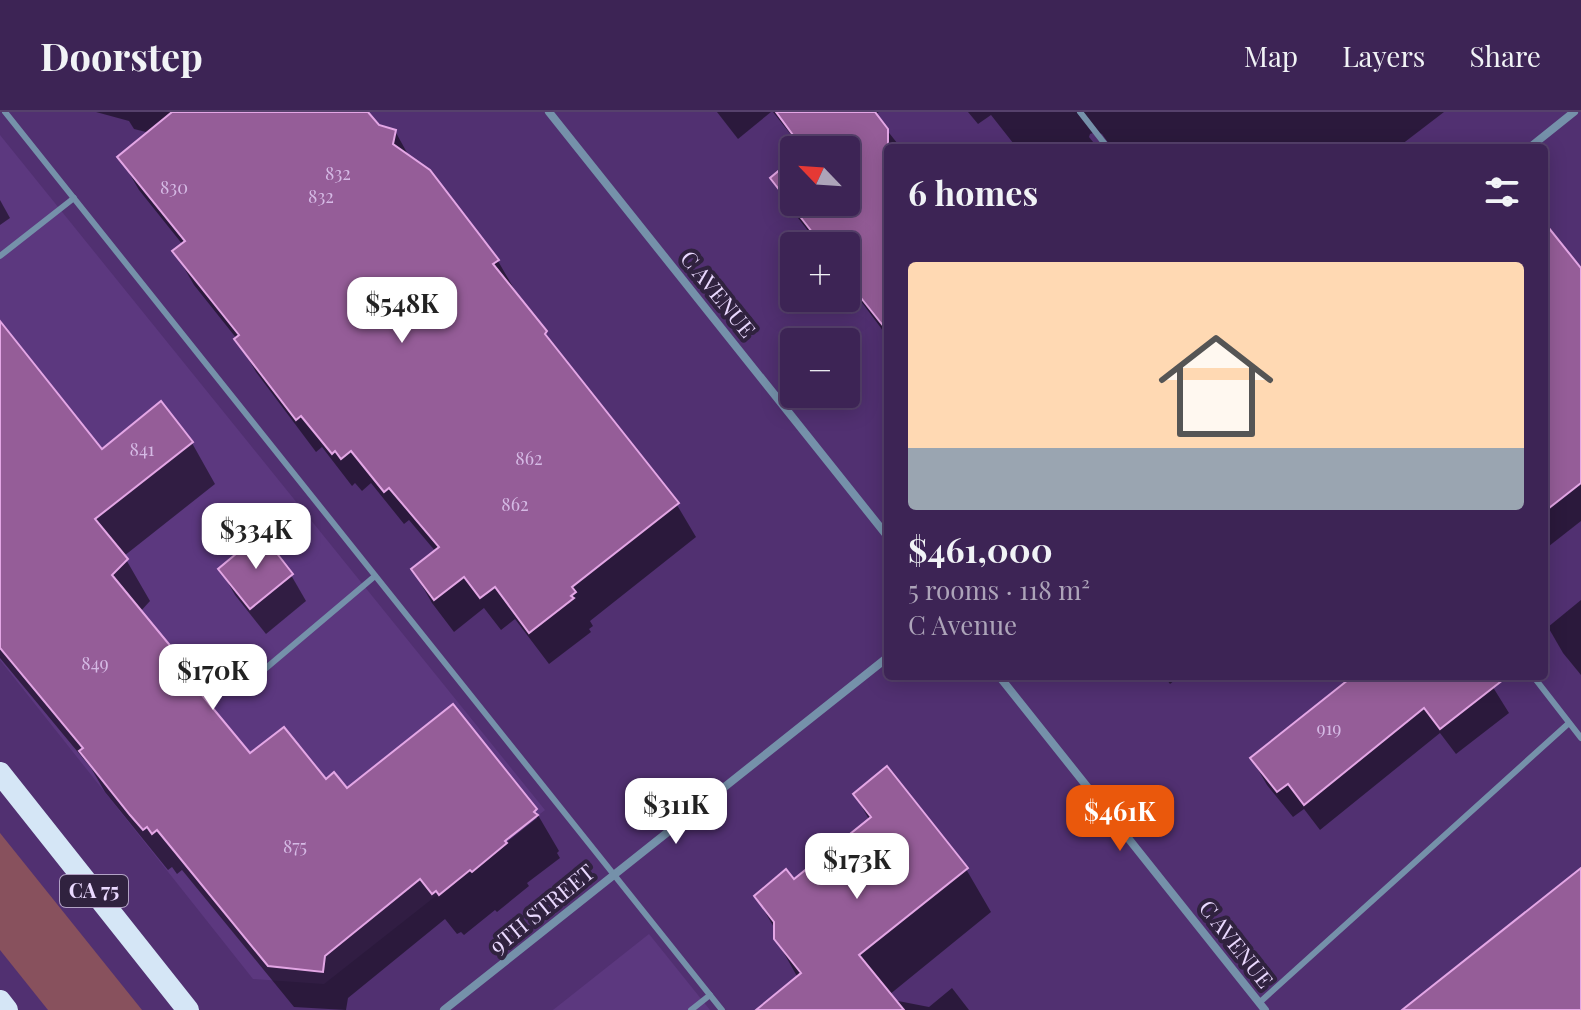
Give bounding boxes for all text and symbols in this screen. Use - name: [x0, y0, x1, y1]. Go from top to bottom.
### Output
- text: Doorstep: [40, 30, 203, 81]
- text: Map: [1244, 37, 1298, 74]
- text: Layers: [1342, 37, 1425, 74]
- text: Share: [1469, 37, 1541, 74]
- north arrow: [780, 136, 860, 216]
- map controls: [780, 136, 860, 408]
- house number: 832: [325, 161, 351, 185]
- text: 6 homes: [908, 169, 1038, 215]
- icon: filters: [1480, 170, 1524, 214]
- house number: 830: [160, 175, 188, 199]
- house number: 832: [308, 184, 334, 208]
- button: +: [780, 232, 860, 312]
- street label: C AVENUE: [674, 244, 763, 343]
- pin: $548K: [346, 277, 458, 345]
- text: $548K: [365, 285, 439, 320]
- icon: home: [1144, 314, 1288, 458]
- button: −: [780, 328, 860, 408]
- house number: 841: [130, 437, 155, 461]
- house number: 862: [515, 446, 543, 470]
- house number: 862: [501, 492, 529, 516]
- pin: $334K: [200, 503, 312, 571]
- text: $334K: [220, 511, 292, 546]
- text: $461,000: [908, 526, 1053, 572]
- text: 5 rooms · 118 m²: [908, 572, 1090, 607]
- text: C Avenue: [908, 607, 1017, 642]
- pin: $170K: [157, 644, 269, 712]
- house number: 849: [81, 651, 109, 675]
- text: $170K: [177, 652, 249, 687]
- house number: 919: [1317, 716, 1341, 740]
- pin: $311K: [620, 778, 732, 846]
- pin: $461K: [1064, 785, 1176, 853]
- text: $311K: [643, 786, 709, 821]
- text: $461K: [1084, 793, 1156, 828]
- pin: $173K: [801, 833, 913, 901]
- house number: 875: [283, 834, 307, 858]
- text: $173K: [823, 841, 891, 876]
- street label: 9TH STREET: [482, 856, 601, 960]
- road number: CA 75: [60, 875, 128, 907]
- street label: C AVENUE: [1193, 893, 1281, 994]

